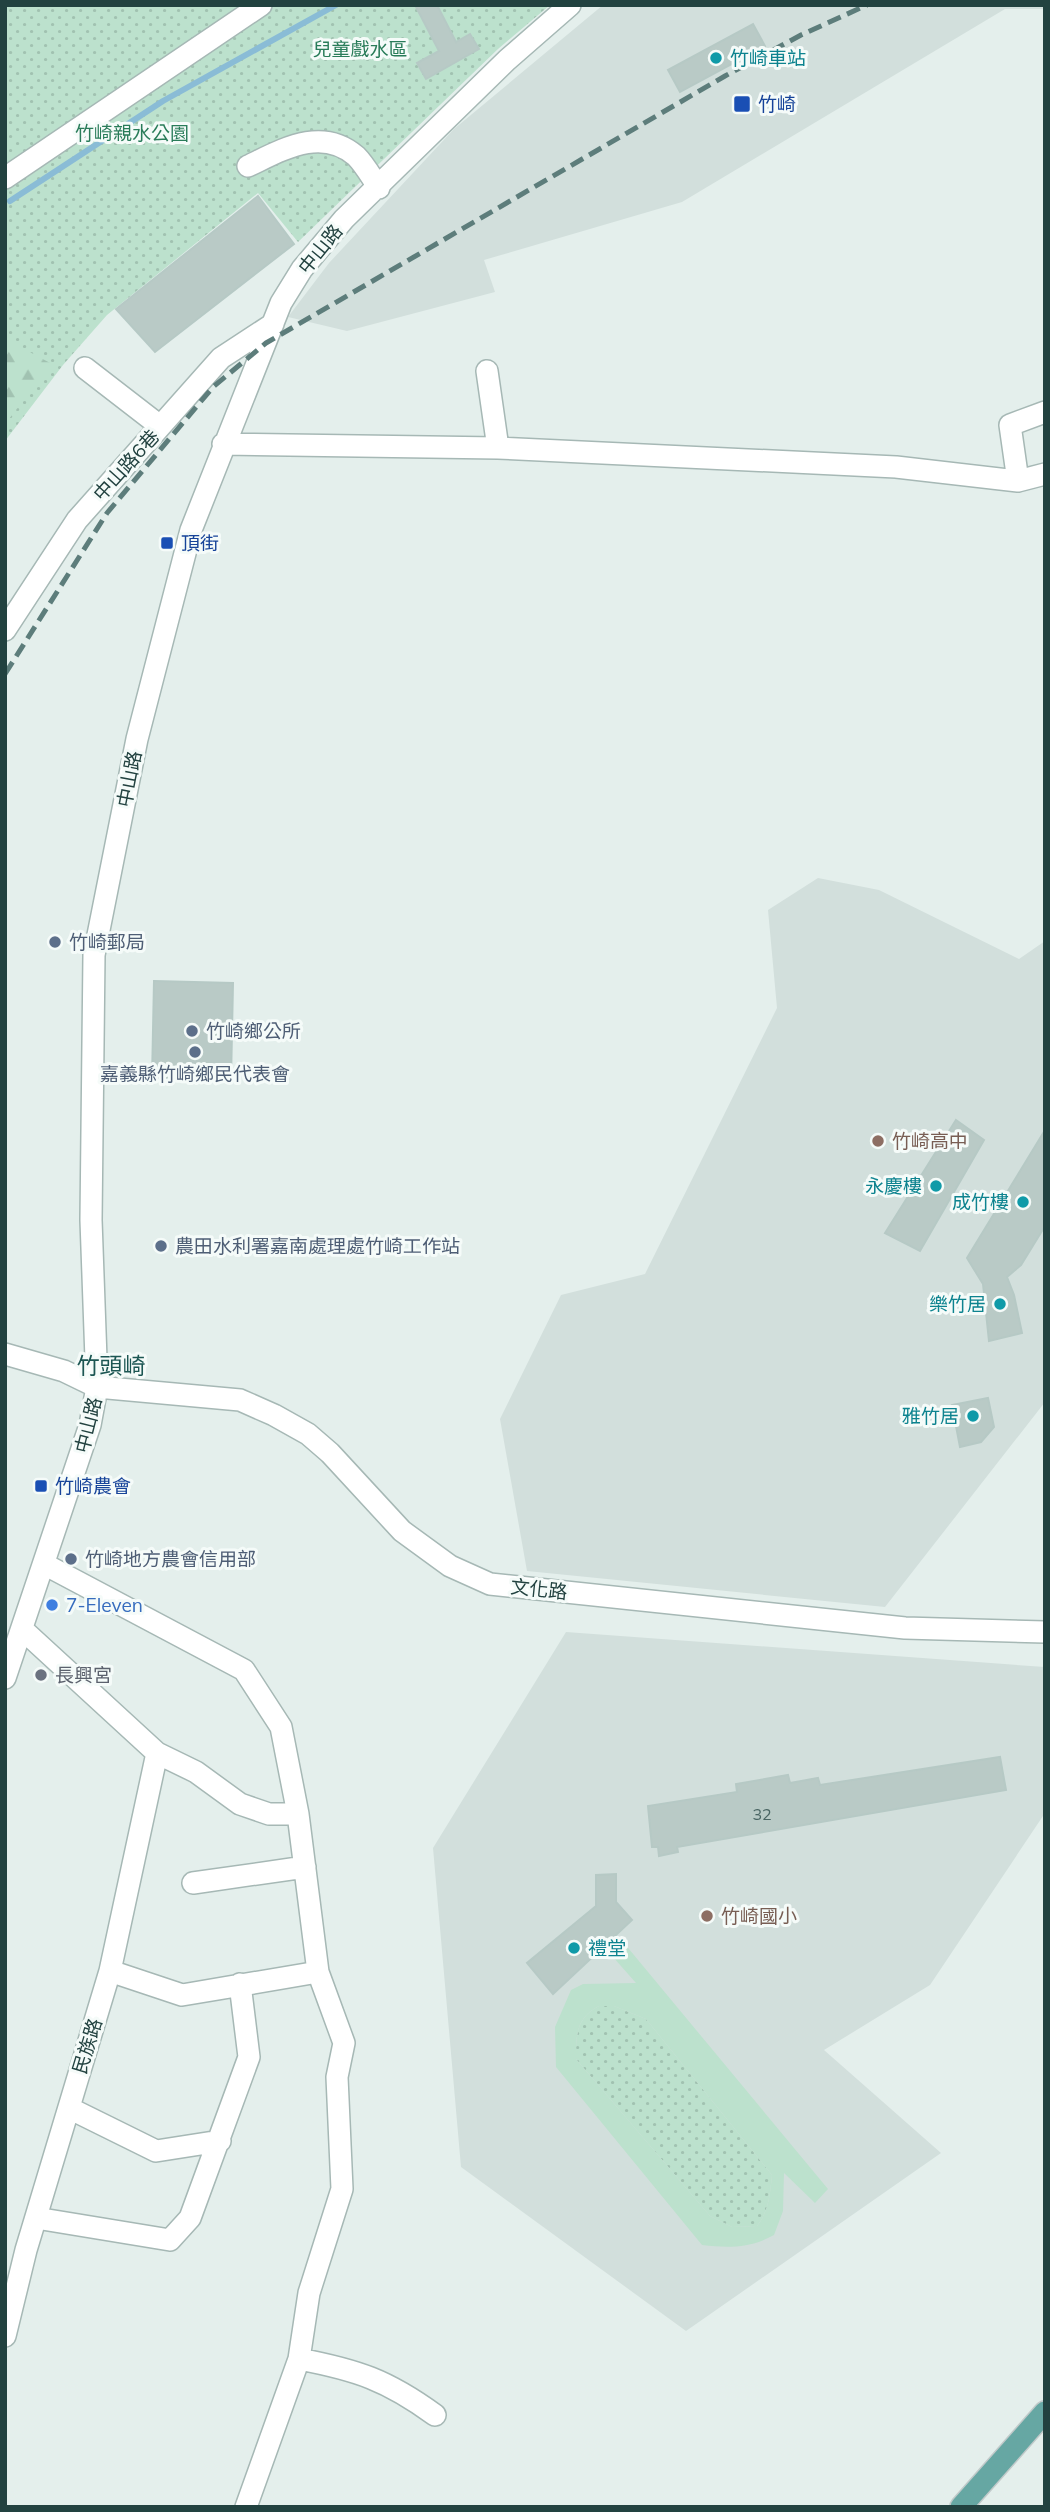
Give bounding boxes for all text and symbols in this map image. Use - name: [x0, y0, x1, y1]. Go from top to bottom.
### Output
- park label: 兒童戲水區: [312, 37, 408, 61]
- place label: 竹崎車站: [730, 46, 806, 70]
- marker: 竹崎車站: [708, 50, 724, 66]
- place label: 竹崎: [758, 92, 796, 116]
- marker: 竹崎: [732, 94, 752, 114]
- park label: 竹崎親水公園: [75, 121, 189, 145]
- street label: 中山路: [293, 219, 347, 279]
- street label: 中山路6巷: [88, 424, 164, 506]
- place label: 頂街: [181, 531, 219, 555]
- marker: 頂街: [159, 535, 175, 551]
- street label: 中山路: [112, 749, 146, 809]
- place label: 竹崎郵局: [69, 930, 145, 954]
- marker: 竹崎郵局: [47, 934, 63, 950]
- place label: 竹崎鄉公所: [206, 1019, 301, 1043]
- marker: 竹崎鄉公所: [184, 1023, 200, 1039]
- marker: 嘉義縣竹崎鄉民代表會: [187, 1044, 203, 1060]
- place label: 嘉義縣竹崎鄉民代表會: [100, 1062, 290, 1086]
- place label: 竹崎高中: [892, 1129, 968, 1153]
- marker: 竹崎高中: [870, 1133, 886, 1149]
- place label: 永慶樓: [865, 1174, 922, 1198]
- marker: 永慶樓: [928, 1178, 944, 1194]
- place label: 成竹樓: [952, 1190, 1009, 1214]
- marker: 成竹樓: [1015, 1194, 1031, 1210]
- place label: 農田水利署嘉南處理處竹崎工作站: [175, 1234, 460, 1258]
- marker: 農田水利署嘉南處理處竹崎工作站: [153, 1238, 169, 1254]
- place label: 樂竹居: [929, 1292, 986, 1316]
- marker: 樂竹居: [992, 1296, 1008, 1312]
- district label: 竹頭崎: [77, 1351, 146, 1380]
- street label: 中山路: [69, 1394, 107, 1456]
- place label: 雅竹居: [902, 1404, 959, 1428]
- marker: 雅竹居: [965, 1408, 981, 1424]
- place label: 竹崎農會: [55, 1474, 131, 1498]
- marker: 竹崎農會: [33, 1478, 49, 1494]
- place label: 竹崎地方農會信用部: [85, 1547, 256, 1571]
- marker: 竹崎地方農會信用部: [63, 1551, 79, 1567]
- street label: 文化路: [509, 1574, 569, 1604]
- place label: 7-Eleven: [66, 1593, 143, 1617]
- marker: 7-Eleven: [44, 1597, 60, 1613]
- place label: 長興宮: [55, 1663, 112, 1687]
- marker: 長興宮: [33, 1667, 49, 1683]
- house number: 32: [752, 1804, 772, 1824]
- place label: 竹崎國小: [721, 1904, 797, 1928]
- marker: 竹崎國小: [699, 1908, 715, 1924]
- place label: 禮堂: [588, 1936, 626, 1960]
- marker: 禮堂: [566, 1940, 582, 1956]
- street label: 民族路: [67, 2015, 107, 2077]

